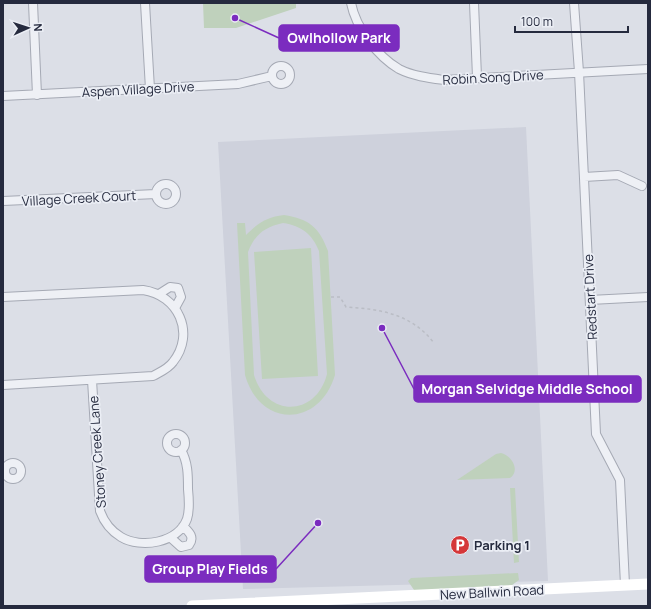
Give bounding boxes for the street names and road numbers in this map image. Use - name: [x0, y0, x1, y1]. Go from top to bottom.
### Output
- street label: Robin Song Drive: [442, 65, 544, 89]
- street label: Aspen Village Drive: [81, 77, 195, 101]
- street label: Village Creek Court: [21, 186, 137, 210]
- street label: Redstart Drive: [579, 253, 601, 340]
- street label: Stoney Creek Lane: [84, 395, 110, 509]
- street label: New Ballwin Road: [439, 580, 545, 604]

